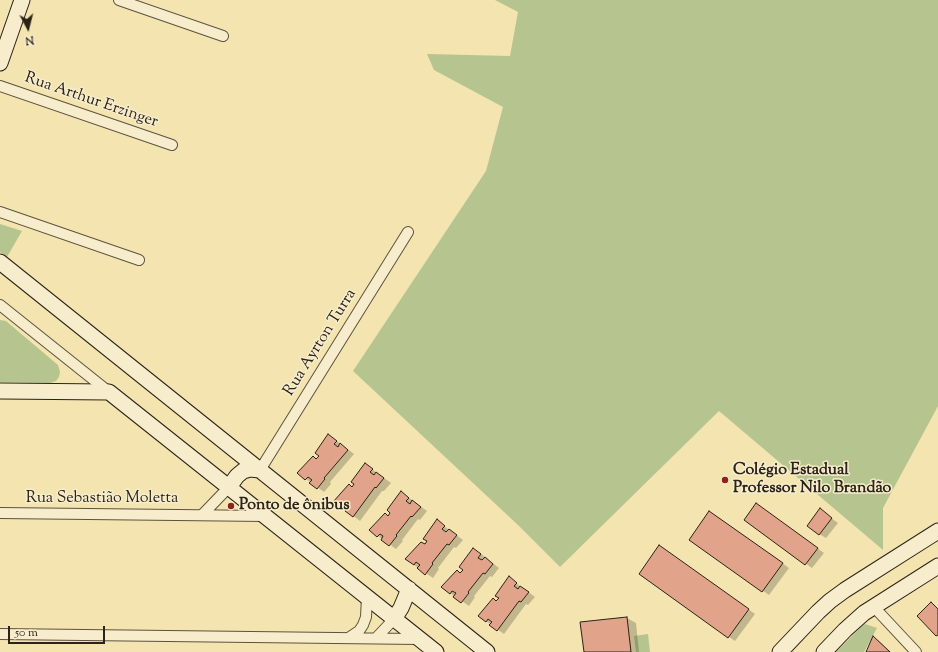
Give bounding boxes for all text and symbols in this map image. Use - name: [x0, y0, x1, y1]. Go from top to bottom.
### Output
- north arrow: [8, 8, 48, 48]
- text: N: [24, 31, 35, 48]
- street label: Rua Arthur Erzinger: [22, 69, 160, 133]
- street label: Rua Ayrton Turra: [280, 286, 362, 400]
- place label: Colégio Estadual Professor Nilo Brandão: [733, 461, 891, 499]
- marker: Colégio Estadual Professor Nilo Brandão: [720, 475, 730, 485]
- street label: Rua Sebastião Moletta: [26, 489, 178, 509]
- place label: Ponto de ônibus: [239, 496, 350, 516]
- marker: Ponto de ônibus: [226, 501, 236, 511]
- scale bar: [10, 618, 107, 644]
- text: 50 m: [15, 624, 38, 642]

